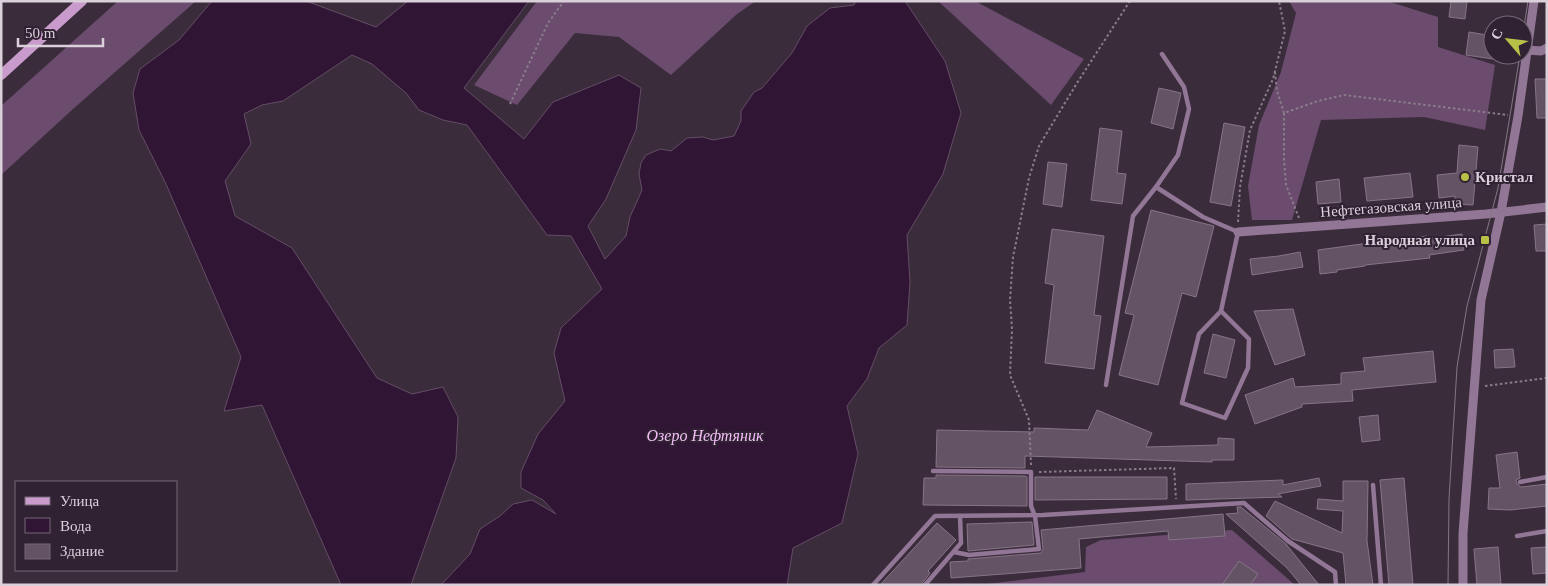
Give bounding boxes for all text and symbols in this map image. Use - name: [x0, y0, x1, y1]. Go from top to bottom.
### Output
- scale bar: [18, 15, 102, 47]
- north arrow: [1483, 15, 1533, 65]
- text: 50 m: [25, 25, 56, 41]
- text: С: [1488, 26, 1506, 42]
- place label: Кристал: [1475, 169, 1534, 185]
- marker: Кристал: [1459, 171, 1471, 183]
- street label: Нефтегазовская улица: [1320, 194, 1463, 220]
- place label: Народная улица: [1364, 232, 1475, 248]
- marker: Народная улица: [1479, 234, 1491, 246]
- water label: Озеро Нефтяник: [647, 427, 764, 445]
- legend: [15, 481, 178, 571]
- text: Улица: [60, 493, 99, 509]
- text: Вода: [60, 518, 92, 534]
- text: Здание: [60, 543, 104, 559]

